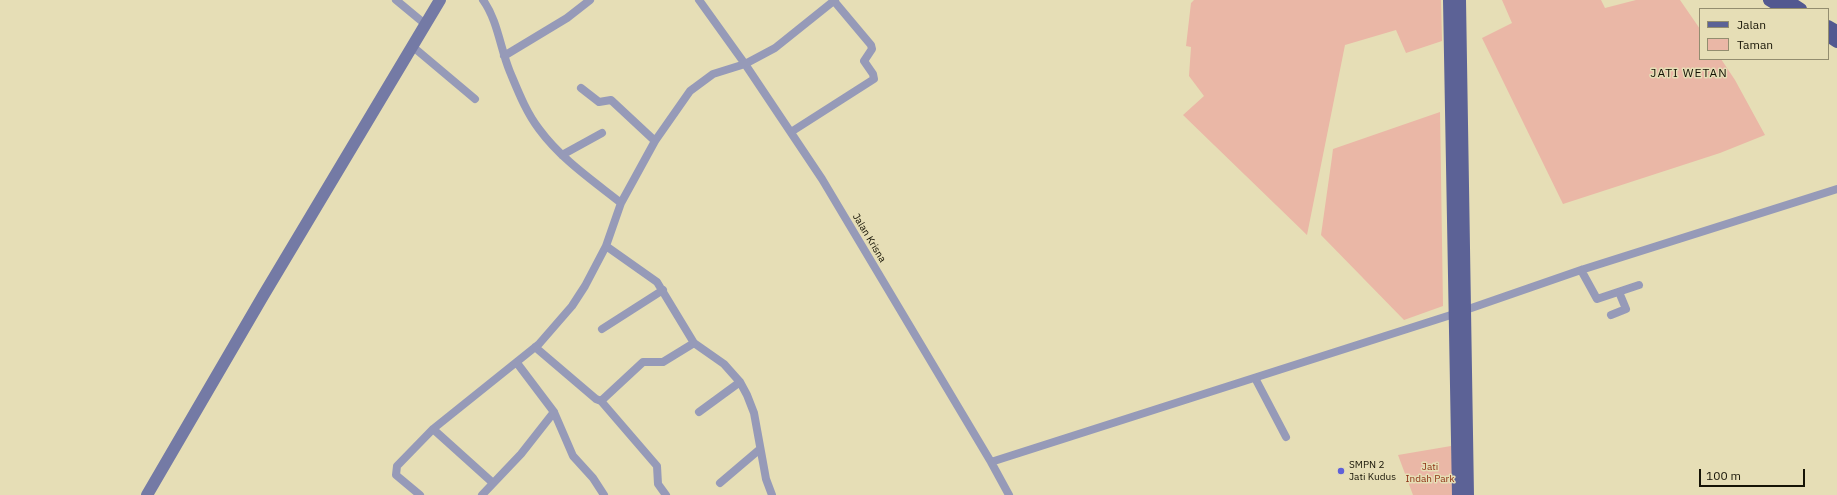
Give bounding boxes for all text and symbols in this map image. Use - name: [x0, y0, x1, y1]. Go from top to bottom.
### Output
- legend: [1699, 8, 1829, 60]
- text: Jalan: [1737, 17, 1766, 32]
- text: Taman: [1737, 37, 1773, 52]
- district label: JATI WETAN: [1650, 67, 1728, 81]
- street label: Jalan Krisna: [850, 211, 888, 265]
- place label: SMPN 2 Jati Kudus: [1349, 459, 1396, 482]
- park label: Jati Indah Park: [1405, 461, 1455, 484]
- scale bar: [1701, 461, 1807, 487]
- marker: SMPN 2 Jati Kudus: [1336, 466, 1346, 476]
- text: 100 m: [1706, 468, 1741, 483]

